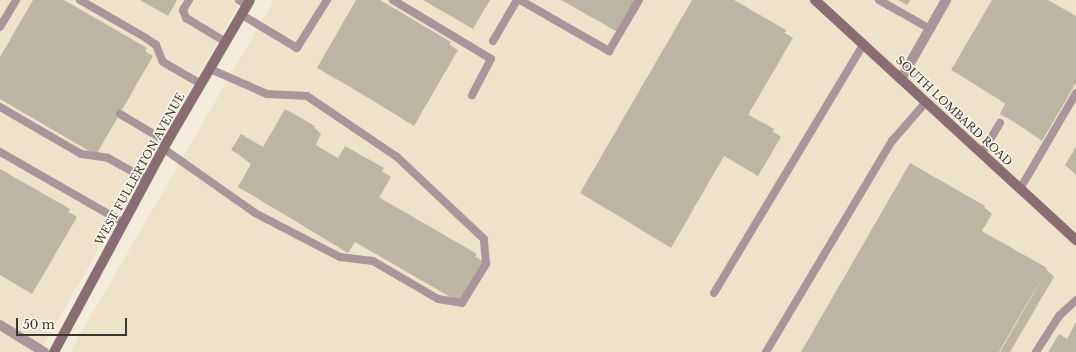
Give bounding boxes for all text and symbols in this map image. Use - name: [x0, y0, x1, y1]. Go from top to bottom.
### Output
- street label: SOUTH LOMBARD ROAD: [893, 54, 1015, 168]
- street label: WEST FULLERTON AVENUE: [92, 90, 188, 248]
- scale bar: [18, 310, 129, 336]
- text: 50 m: [23, 317, 55, 332]

